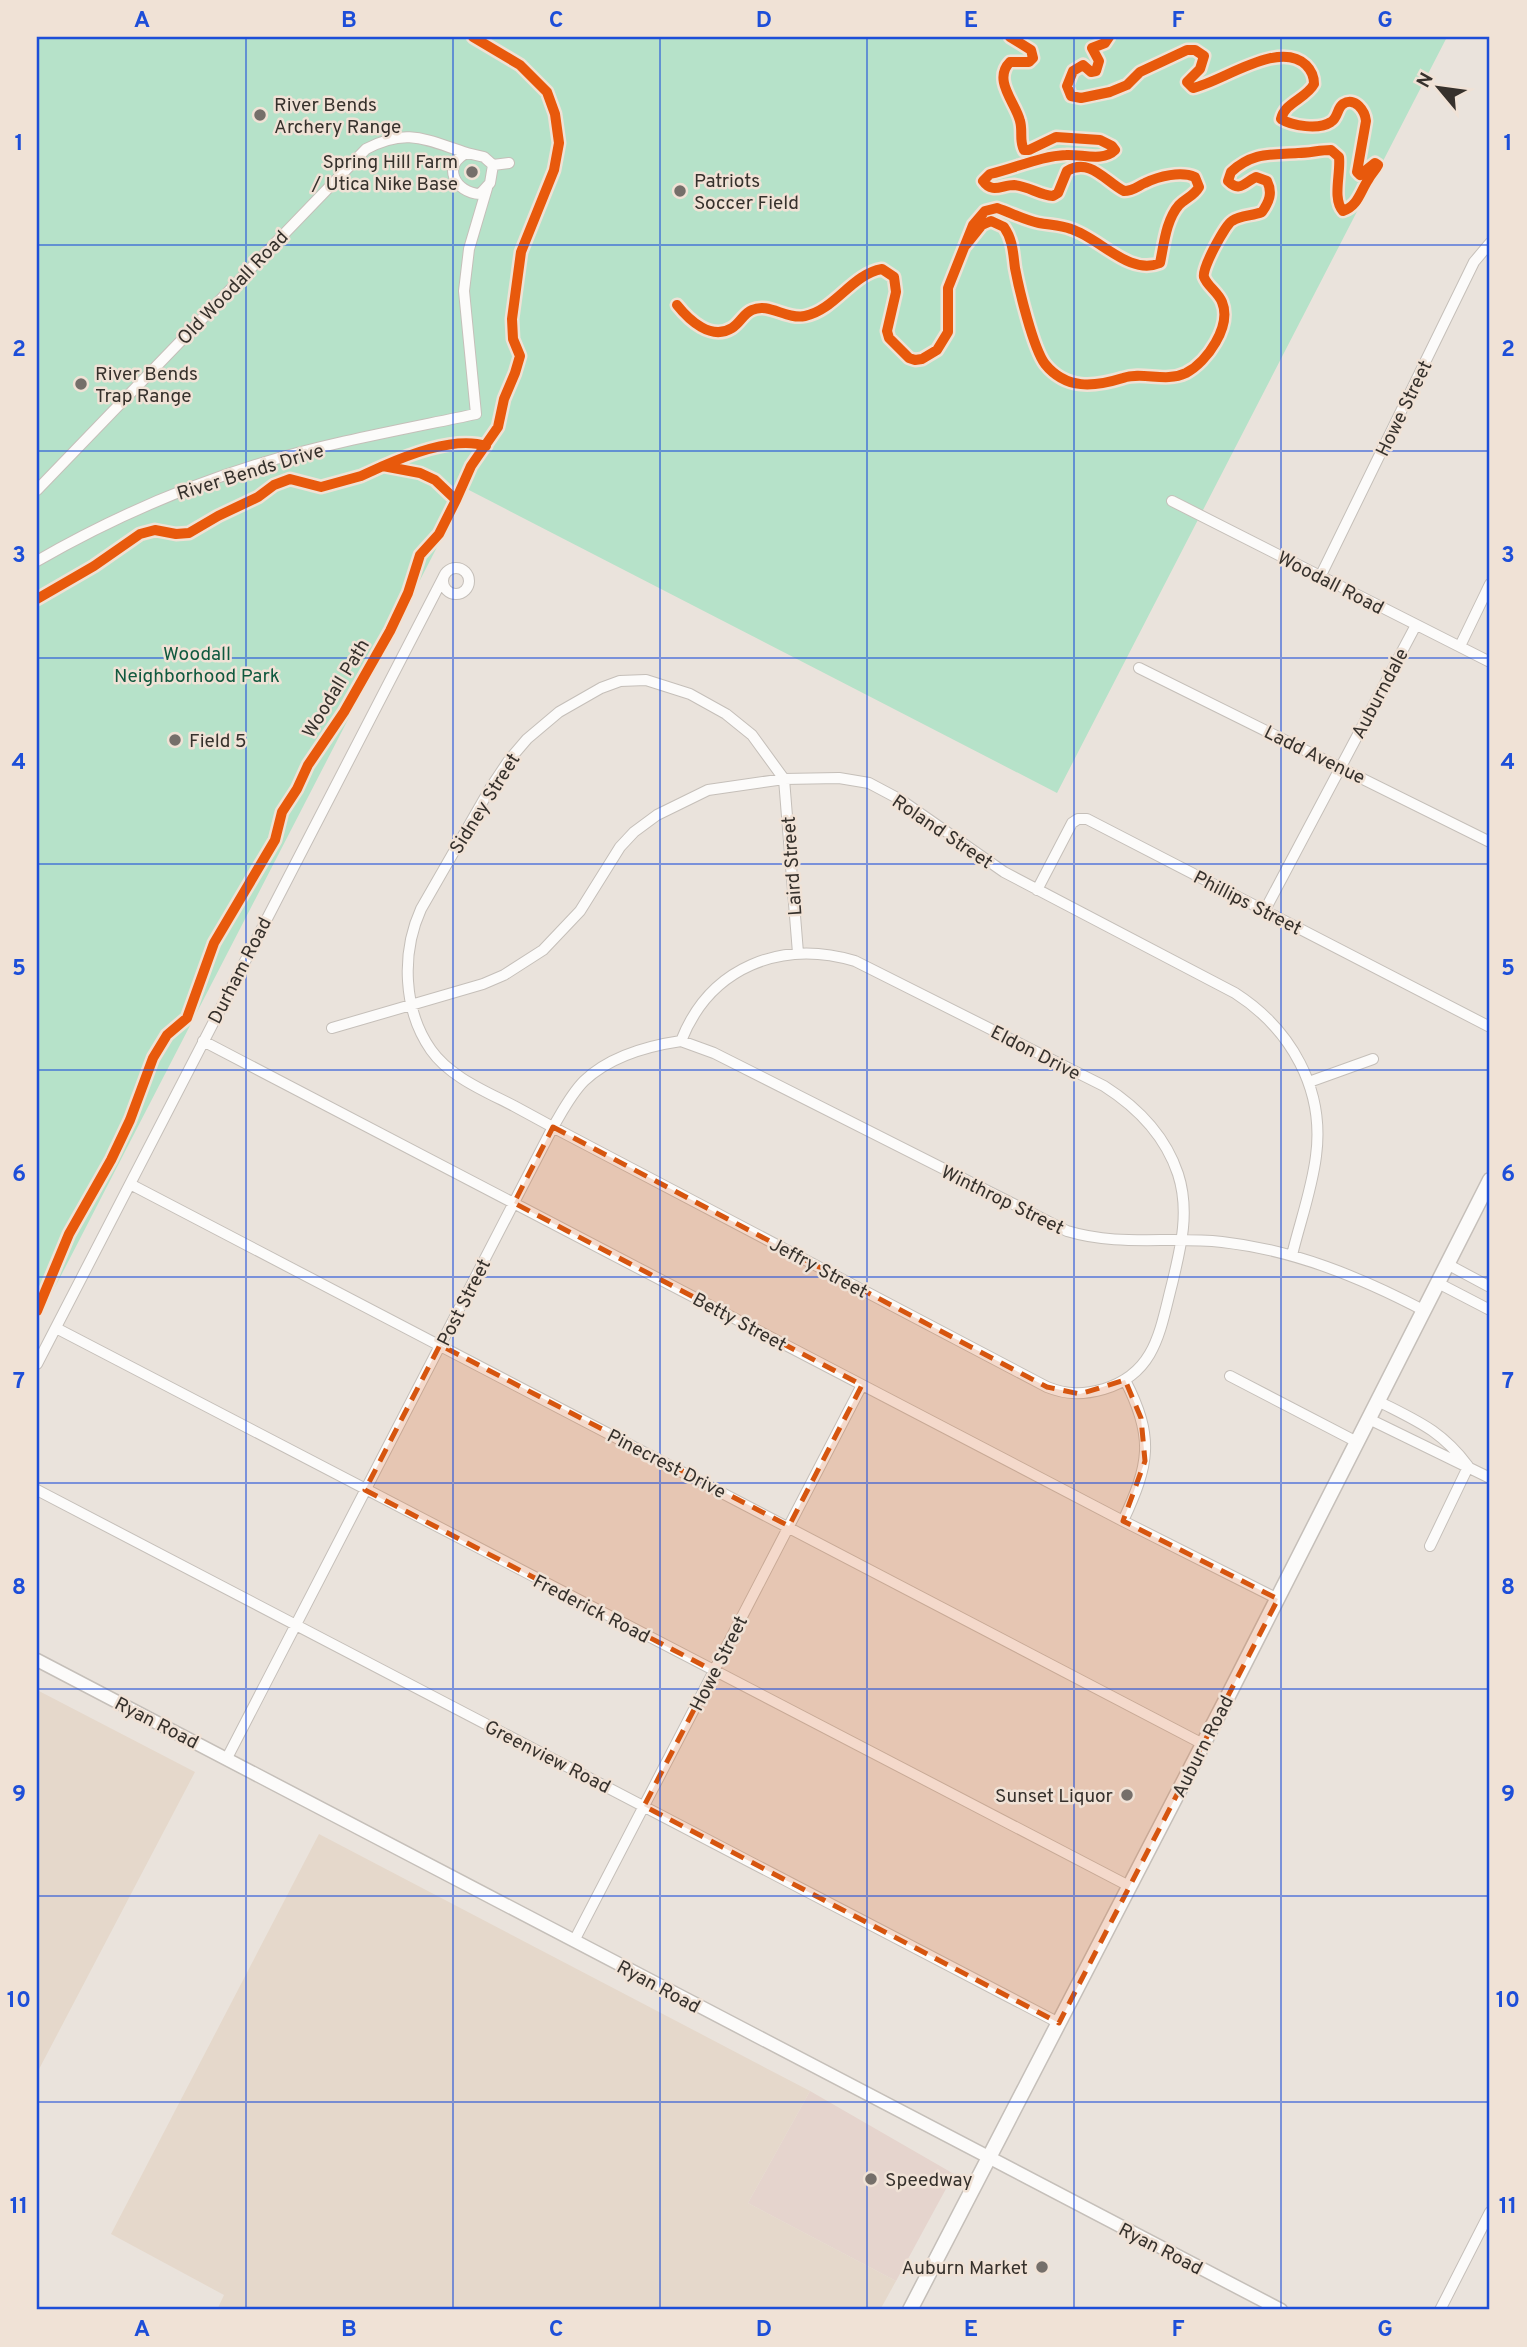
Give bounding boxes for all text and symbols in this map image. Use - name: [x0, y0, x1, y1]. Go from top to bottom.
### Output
- text: A: [134, 7, 150, 36]
- text: B: [341, 7, 357, 36]
- text: C: [549, 7, 563, 36]
- text: D: [756, 7, 772, 36]
- text: E: [964, 7, 978, 36]
- text: F: [1171, 7, 1185, 36]
- text: G: [1377, 7, 1393, 36]
- north arrow: [1404, 52, 1474, 122]
- text: N: [1412, 69, 1440, 93]
- place label: River Bends Archery Range: [274, 94, 401, 140]
- marker: River Bends Archery Range: [252, 107, 268, 123]
- text: 1: [14, 130, 24, 159]
- text: 1: [1503, 130, 1513, 159]
- place label: Spring Hill Farm / Utica Nike Base: [311, 151, 458, 197]
- marker: Spring Hill Farm / Utica Nike Base: [464, 164, 480, 180]
- place label: Patriots Soccer Field: [694, 170, 799, 216]
- marker: Patriots Soccer Field: [672, 183, 688, 199]
- street label: Old Woodall Road: [173, 226, 294, 351]
- text: 2: [12, 336, 26, 365]
- text: 2: [1501, 336, 1515, 365]
- street label: Howe Street: [1371, 357, 1438, 461]
- place label: River Bends Trap Range: [95, 363, 198, 409]
- marker: River Bends Trap Range: [73, 376, 89, 392]
- street label: River Bends Drive: [174, 439, 327, 507]
- text: 3: [12, 542, 26, 571]
- text: 3: [1501, 542, 1515, 571]
- street label: Woodall Road: [1273, 547, 1387, 621]
- street label: Woodall Path: [298, 635, 376, 743]
- park label: Woodall Neighborhood Park: [114, 643, 280, 689]
- street label: Auburndale: [1347, 645, 1415, 743]
- street label: Ladd Avenue: [1260, 721, 1369, 791]
- place label: Field 5: [189, 730, 247, 754]
- marker: Field 5: [167, 732, 183, 748]
- text: 4: [12, 749, 26, 778]
- street label: Sidney Street: [445, 749, 526, 859]
- text: 4: [1501, 749, 1515, 778]
- street label: Roland Street: [887, 790, 997, 875]
- street label: Laird Street: [778, 815, 808, 916]
- street label: Phillips Street: [1189, 866, 1305, 941]
- street label: Durham Road: [204, 913, 278, 1028]
- text: 5: [12, 955, 26, 984]
- text: 5: [1501, 955, 1515, 984]
- street label: Eldon Drive: [986, 1021, 1084, 1087]
- text: 6: [12, 1161, 26, 1190]
- street label: Winthrop Street: [937, 1161, 1068, 1241]
- text: 6: [1501, 1161, 1515, 1190]
- street label: Jeffry Street: [765, 1233, 871, 1305]
- street label: Post Street: [432, 1255, 497, 1351]
- street label: Betty Street: [688, 1288, 790, 1358]
- text: 7: [13, 1368, 25, 1397]
- text: 7: [1502, 1368, 1514, 1397]
- street label: Pinecrest Drive: [603, 1425, 730, 1505]
- street label: Frederick Road: [529, 1570, 654, 1650]
- text: 8: [12, 1574, 26, 1603]
- text: 8: [1501, 1574, 1515, 1603]
- street label: Howe Street: [685, 1612, 754, 1716]
- street label: Ryan Road: [110, 1692, 202, 1755]
- street label: Auburn Road: [1168, 1692, 1240, 1802]
- street label: Greenview Road: [480, 1716, 614, 1800]
- text: 9: [12, 1781, 26, 1810]
- text: 9: [1501, 1781, 1515, 1810]
- place label: Sunset Liquor: [995, 1785, 1114, 1809]
- marker: Sunset Liquor: [1119, 1787, 1135, 1803]
- street label: Ryan Road: [612, 1956, 704, 2020]
- text: 10: [7, 1987, 31, 2016]
- text: 10: [1496, 1987, 1520, 2016]
- place label: Speedway: [885, 2169, 973, 2193]
- marker: Speedway: [863, 2171, 879, 2187]
- text: 11: [10, 2193, 28, 2222]
- text: 11: [1499, 2193, 1517, 2222]
- street label: Ryan Road: [1114, 2218, 1206, 2281]
- place label: Auburn Market: [902, 2257, 1028, 2281]
- marker: Auburn Market: [1034, 2259, 1050, 2275]
- text: A: [134, 2316, 150, 2345]
- text: B: [341, 2316, 357, 2345]
- text: C: [549, 2316, 563, 2345]
- text: D: [756, 2316, 772, 2345]
- text: E: [964, 2316, 978, 2345]
- text: F: [1171, 2316, 1185, 2345]
- text: G: [1377, 2316, 1393, 2345]

